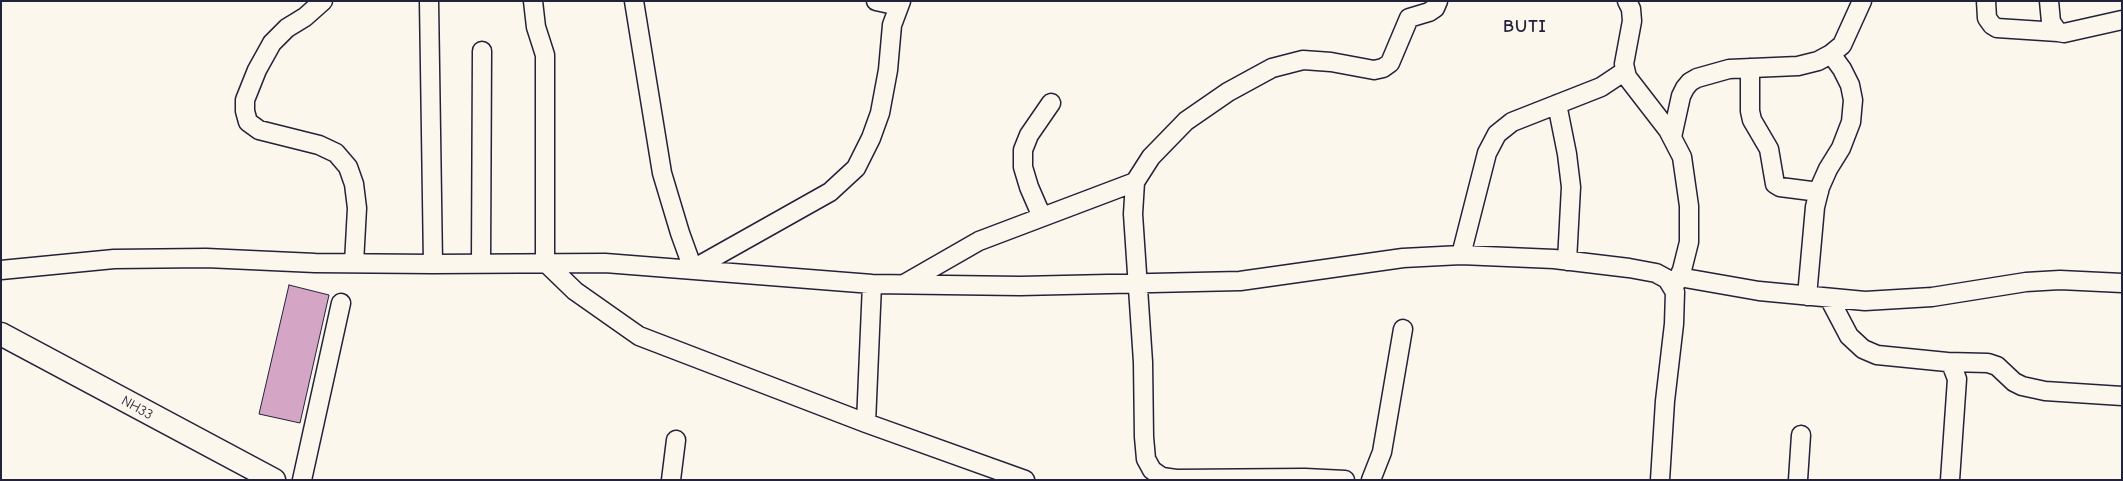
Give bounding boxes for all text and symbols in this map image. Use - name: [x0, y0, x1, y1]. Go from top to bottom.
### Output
- district label: BUTI: [1503, 16, 1547, 38]
- street label: NH33: [118, 393, 156, 423]

